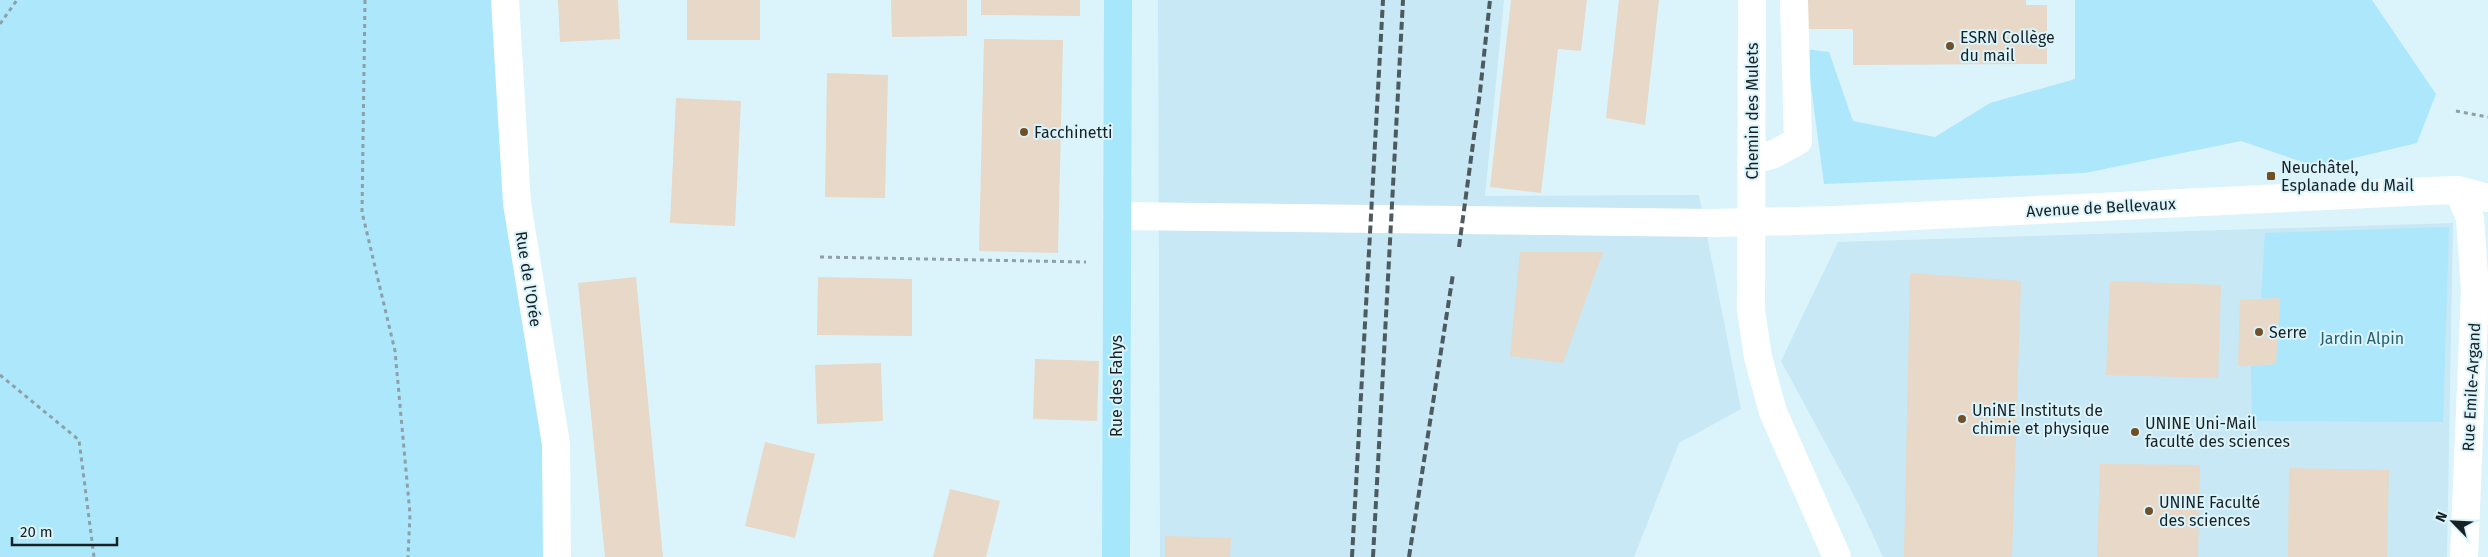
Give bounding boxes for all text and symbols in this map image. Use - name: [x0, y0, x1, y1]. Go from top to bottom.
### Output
- place label: ESRN Collège du mail: [1960, 28, 2055, 65]
- marker: ESRN Collège du mail: [1944, 40, 1956, 52]
- street label: Chemin des Mulets: [1743, 42, 1762, 180]
- place label: Facchinetti: [1034, 123, 1113, 142]
- marker: Facchinetti: [1018, 126, 1030, 138]
- place label: Neuchâtel, Esplanade du Mail: [2281, 158, 2414, 195]
- marker: Neuchâtel, Esplanade du Mail: [2265, 170, 2277, 182]
- street label: Avenue de Bellevaux: [2026, 194, 2176, 221]
- street label: Rue de l'Orée: [512, 230, 545, 328]
- street label: Rue Emile-Argand: [2459, 322, 2484, 452]
- place label: Serre: [2269, 323, 2307, 342]
- marker: Serre: [2253, 326, 2265, 338]
- park label: Jardin Alpin: [2320, 329, 2404, 348]
- street label: Rue des Fahys: [1107, 335, 1126, 437]
- place label: UniNE Instituts de chimie et physique: [1972, 401, 2110, 438]
- marker: UniNE Instituts de chimie et physique: [1956, 413, 1968, 425]
- place label: UNINE Uni-Mail faculté des sciences: [2145, 414, 2290, 451]
- marker: UNINE Uni-Mail faculté des sciences: [2129, 426, 2141, 438]
- place label: UNINE Faculté des sciences: [2159, 493, 2260, 530]
- north arrow: [2428, 497, 2478, 547]
- marker: UNINE Faculté des sciences: [2143, 505, 2155, 517]
- text: N: [2432, 509, 2451, 525]
- scale bar: [12, 514, 118, 546]
- text: 20 m: [20, 523, 53, 541]

